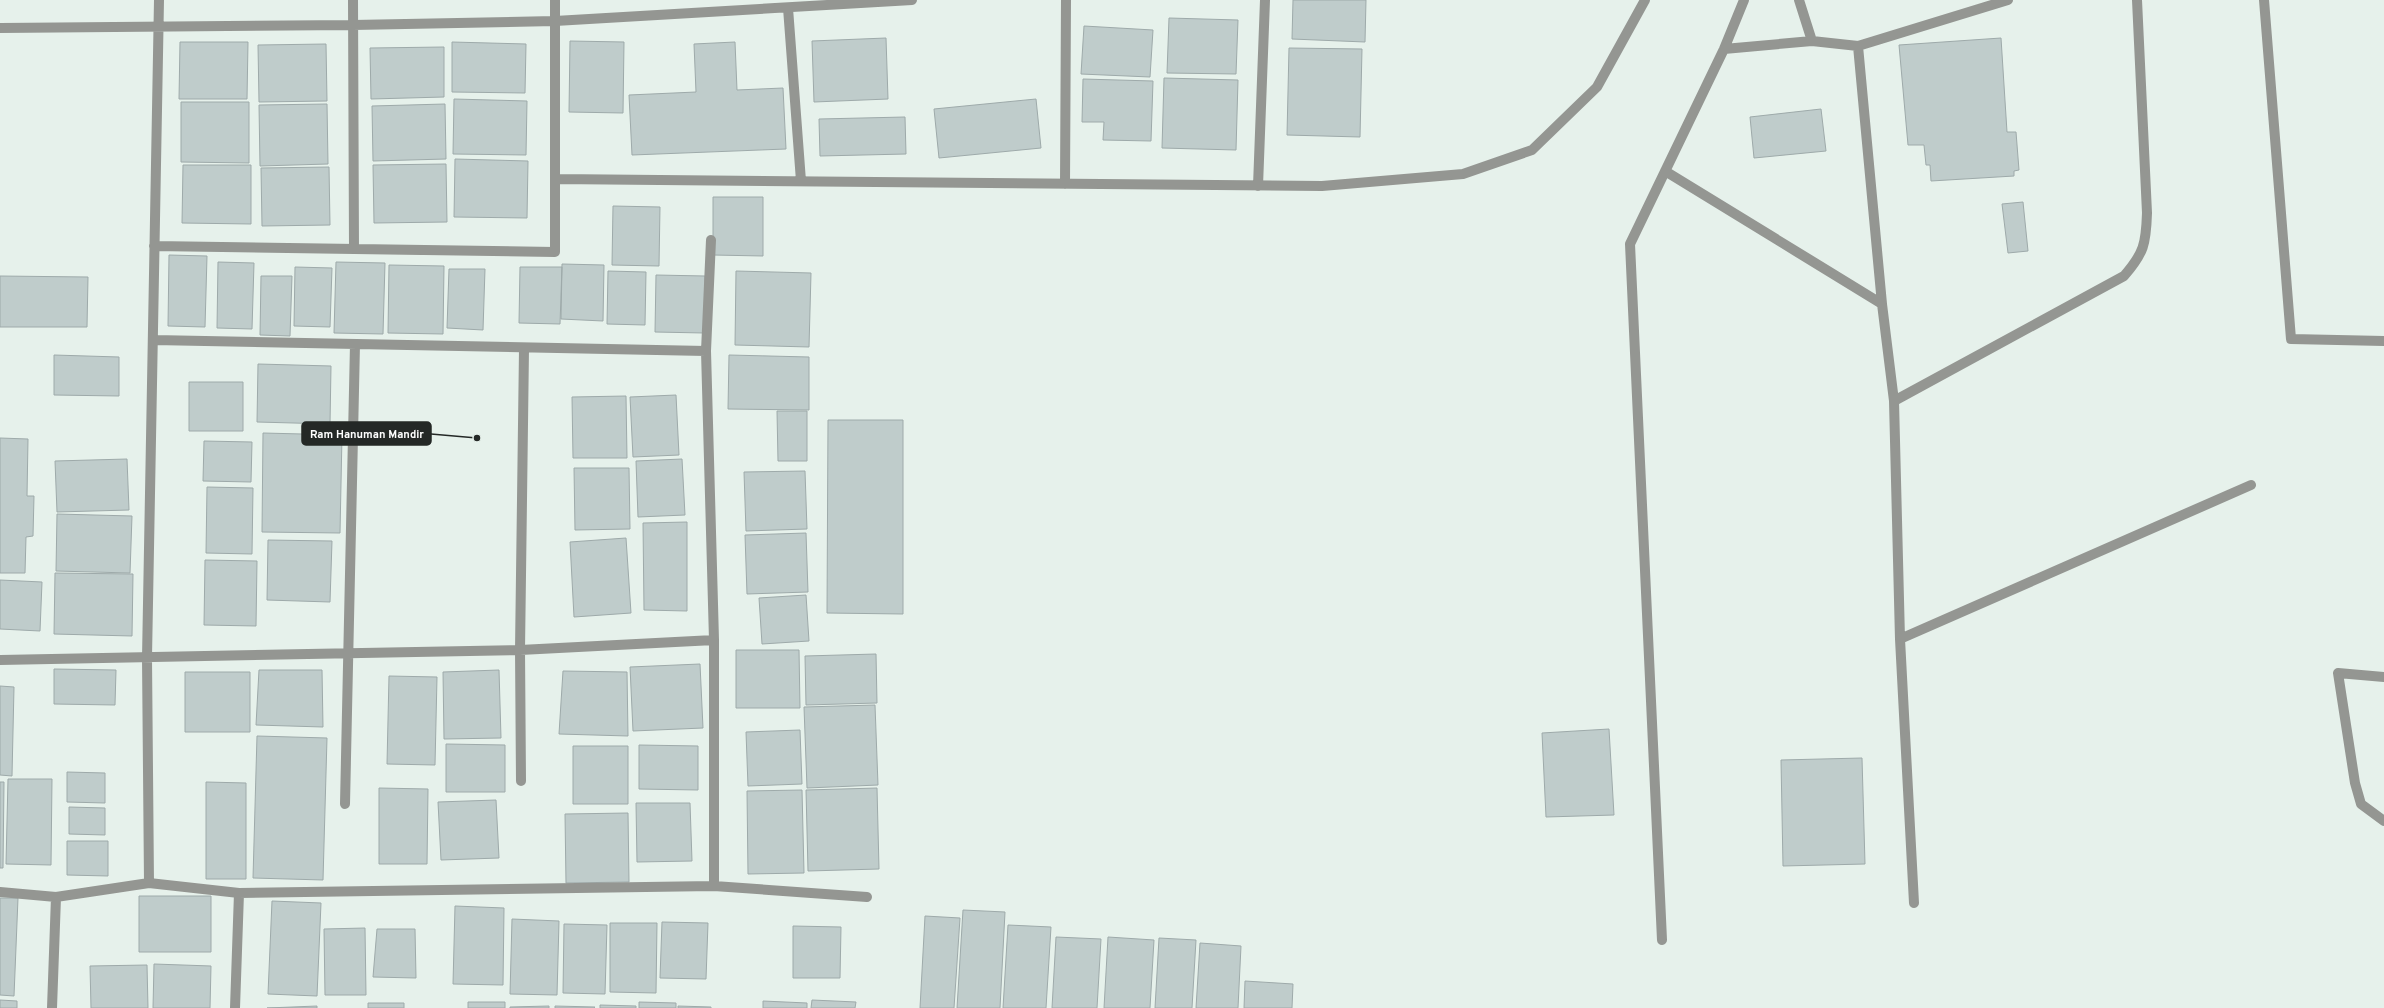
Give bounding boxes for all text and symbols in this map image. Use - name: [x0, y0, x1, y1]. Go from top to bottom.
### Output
- callout: Ram Hanuman Mandir: [302, 422, 431, 445]
- text: Ram Hanuman Mandir: [310, 428, 424, 442]

